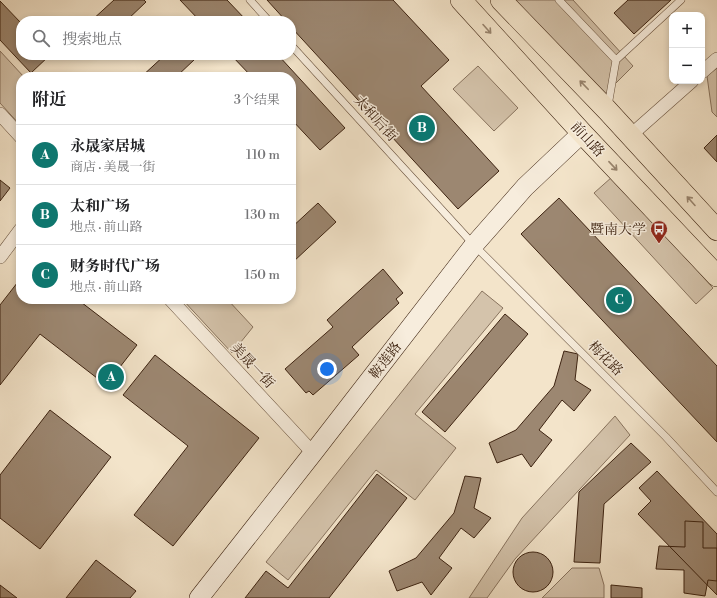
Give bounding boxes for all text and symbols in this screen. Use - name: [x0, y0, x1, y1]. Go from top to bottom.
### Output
- map controls: [669, 12, 705, 84]
- button: +: [669, 12, 705, 48]
- search box: [16, 16, 296, 60]
- one-way arrow: [482, 24, 492, 34]
- icon: search: [30, 27, 52, 49]
- text: 搜索地点: [62, 30, 122, 49]
- button: −: [669, 48, 705, 84]
- one-way arrow: [579, 80, 589, 90]
- text: 附近: [32, 89, 66, 111]
- text: 3个结果: [234, 92, 280, 108]
- street label: 太和后街: [350, 92, 401, 145]
- pin: B: [409, 113, 435, 143]
- street label: 前山路: [566, 118, 608, 161]
- text: 永晟家居城: [70, 137, 145, 156]
- text: A: [40, 147, 50, 163]
- text: 110 m: [246, 147, 280, 163]
- text: 商店 · 美晟一街: [70, 159, 156, 175]
- one-way arrow: [608, 161, 618, 171]
- text: 太和广场: [70, 197, 130, 216]
- one-way arrow: [687, 197, 696, 207]
- text: B: [40, 207, 50, 223]
- text: 130 m: [245, 207, 280, 223]
- text: 地点 · 前山路: [70, 219, 143, 235]
- bus stop icon: 暨南大学: [649, 219, 669, 244]
- place label: 暨南大学: [590, 221, 646, 239]
- text: 财务时代广场: [70, 257, 160, 276]
- text: C: [40, 267, 50, 283]
- text: 150 m: [245, 267, 280, 283]
- text: 地点 · 前山路: [70, 279, 143, 295]
- pin: C: [606, 285, 632, 315]
- street label: 梅花路: [584, 337, 627, 380]
- street label: 美晟一街: [227, 339, 278, 392]
- street label: 鞍莲路: [366, 339, 406, 383]
- your location: [317, 359, 337, 379]
- pin: A: [98, 362, 124, 392]

